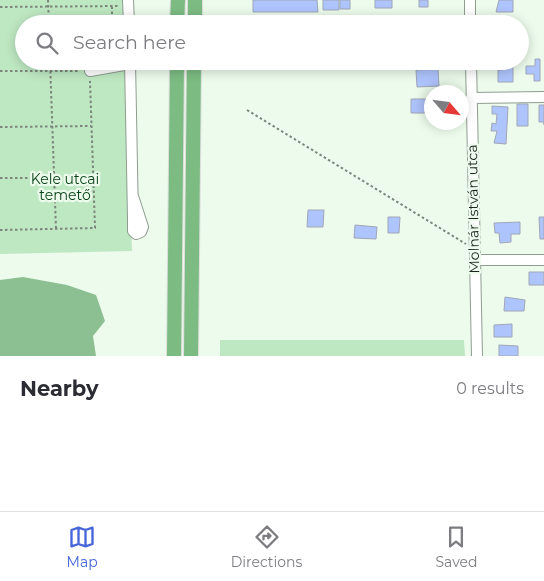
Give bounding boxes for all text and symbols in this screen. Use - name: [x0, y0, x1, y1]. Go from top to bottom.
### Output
- search box: [15, 15, 529, 70]
- icon: search: [33, 29, 61, 57]
- text: Search here: [73, 31, 186, 54]
- north arrow: [424, 85, 469, 130]
- street label: Molnár István utca: [463, 144, 483, 274]
- park label: Kele utcai temető: [31, 170, 99, 204]
- text: Nearby: [20, 376, 99, 401]
- text: 0 results: [456, 379, 524, 398]
- tab: Map: [67, 523, 98, 571]
- tab: Directions: [231, 523, 302, 571]
- tab: Saved: [435, 523, 477, 571]

